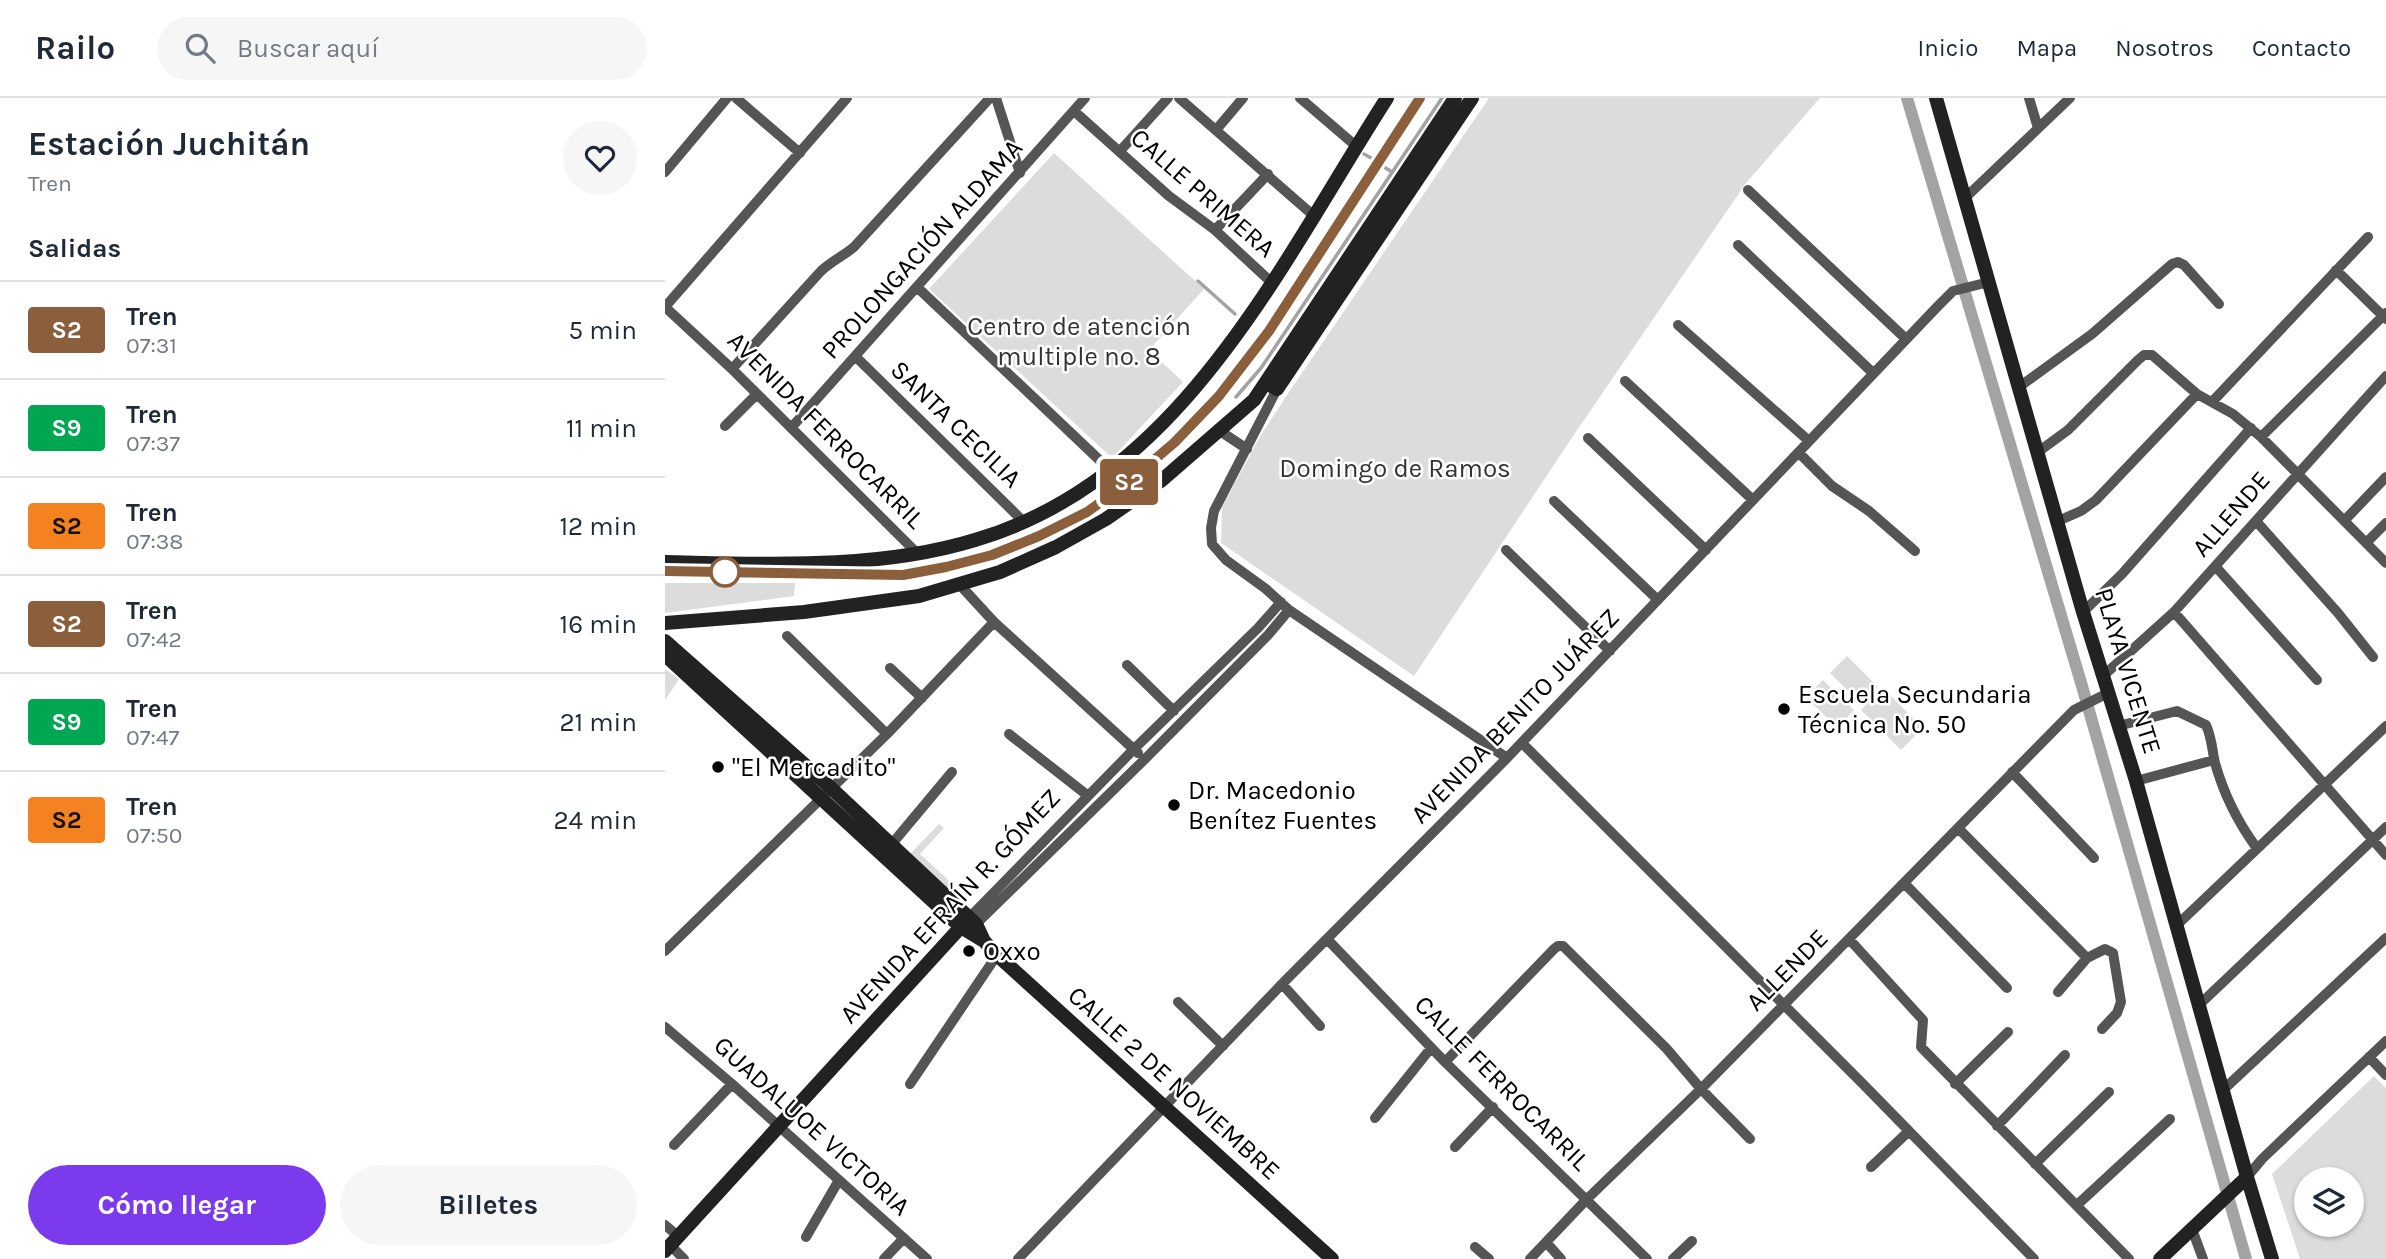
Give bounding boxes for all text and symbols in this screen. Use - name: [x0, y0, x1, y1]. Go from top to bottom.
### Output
- search box: [157, 17, 647, 80]
- text: Railo: [35, 29, 115, 67]
- icon: search: [181, 29, 219, 67]
- text: Buscar aquí: [237, 33, 379, 64]
- text: Inicio: [1917, 34, 1978, 62]
- text: Mapa: [2016, 34, 2077, 62]
- text: Nosotros: [2115, 34, 2214, 62]
- text: Contacto: [2252, 34, 2351, 62]
- button: heart: [563, 121, 637, 195]
- street label: CALLE PRIMERA: [1125, 122, 1282, 264]
- text: Estación Juchitán: [28, 125, 310, 163]
- street label: PROLONGACIÓN ALDAMA: [814, 132, 1029, 366]
- text: Tren: [28, 170, 72, 197]
- text: Salidas: [28, 233, 121, 264]
- text: Tren: [126, 301, 178, 332]
- park label: Centro de atención multiple no. 8: [967, 311, 1191, 372]
- text: 5 min: [568, 315, 637, 346]
- text: S2: [52, 316, 81, 344]
- street label: AVENIDA FERROCARRIL: [721, 325, 931, 535]
- text: 07:31: [126, 332, 177, 359]
- street label: SANTA CECILIA: [884, 354, 1028, 494]
- text: Tren: [126, 399, 178, 430]
- text: 11 min: [566, 413, 637, 444]
- text: S9: [52, 414, 81, 442]
- text: 07:37: [126, 430, 180, 457]
- park label: Domingo de Ramos: [1279, 453, 1511, 484]
- line badge: S2: [1098, 459, 1161, 505]
- street label: ALLENDE: [2185, 465, 2277, 563]
- text: S2: [1114, 468, 1144, 496]
- text: Tren: [126, 497, 178, 528]
- text: 12 min: [559, 511, 637, 542]
- text: S2: [52, 512, 81, 540]
- text: 07:38: [126, 528, 183, 555]
- unlabelled marker: [710, 557, 740, 587]
- street label: PLAYA VICENTE: [2088, 584, 2168, 758]
- text: Tren: [126, 595, 178, 626]
- street label: AVENIDA BENITO JUÁREZ: [1403, 601, 1626, 830]
- text: 16 min: [560, 609, 637, 640]
- text: S2: [52, 610, 81, 638]
- text: 07:42: [126, 626, 182, 653]
- place label: Escuela Secundaria Técnica No. 50: [1798, 679, 2032, 740]
- text: Tren: [126, 693, 178, 724]
- marker: Escuela Secundaria Técnica No. 50: [1776, 701, 1792, 717]
- text: 21 min: [559, 707, 637, 738]
- text: S9: [52, 708, 81, 736]
- text: 07:47: [126, 724, 179, 751]
- place label: "El Mercadito": [732, 752, 896, 783]
- marker: "El Mercadito": [710, 759, 726, 775]
- place label: Dr. Macedonio Benítez Fuentes: [1188, 775, 1377, 836]
- street label: AVENIDA EFRAÍN R. GÓMEZ: [832, 782, 1067, 1030]
- text: Tren: [126, 791, 178, 822]
- marker: Dr. Macedonio Benítez Fuentes: [1166, 797, 1182, 813]
- text: 24 min: [553, 805, 637, 836]
- text: S2: [52, 806, 81, 834]
- text: 07:50: [126, 822, 182, 849]
- street label: ALLENDE: [1739, 922, 1835, 1018]
- place label: Oxxo: [983, 936, 1041, 967]
- marker: Oxxo: [961, 943, 977, 959]
- street label: CALLE 2 DE NOVIEMBRE: [1062, 980, 1286, 1186]
- street label: CALLE FERROCARRIL: [1408, 989, 1596, 1177]
- street label: GUADALUOE VICTORIA: [708, 1030, 917, 1222]
- button: Cómo llegar: [28, 1165, 326, 1245]
- button: Billetes: [340, 1165, 637, 1245]
- map controls: [2294, 1167, 2364, 1237]
- button: layers: [2294, 1167, 2364, 1237]

